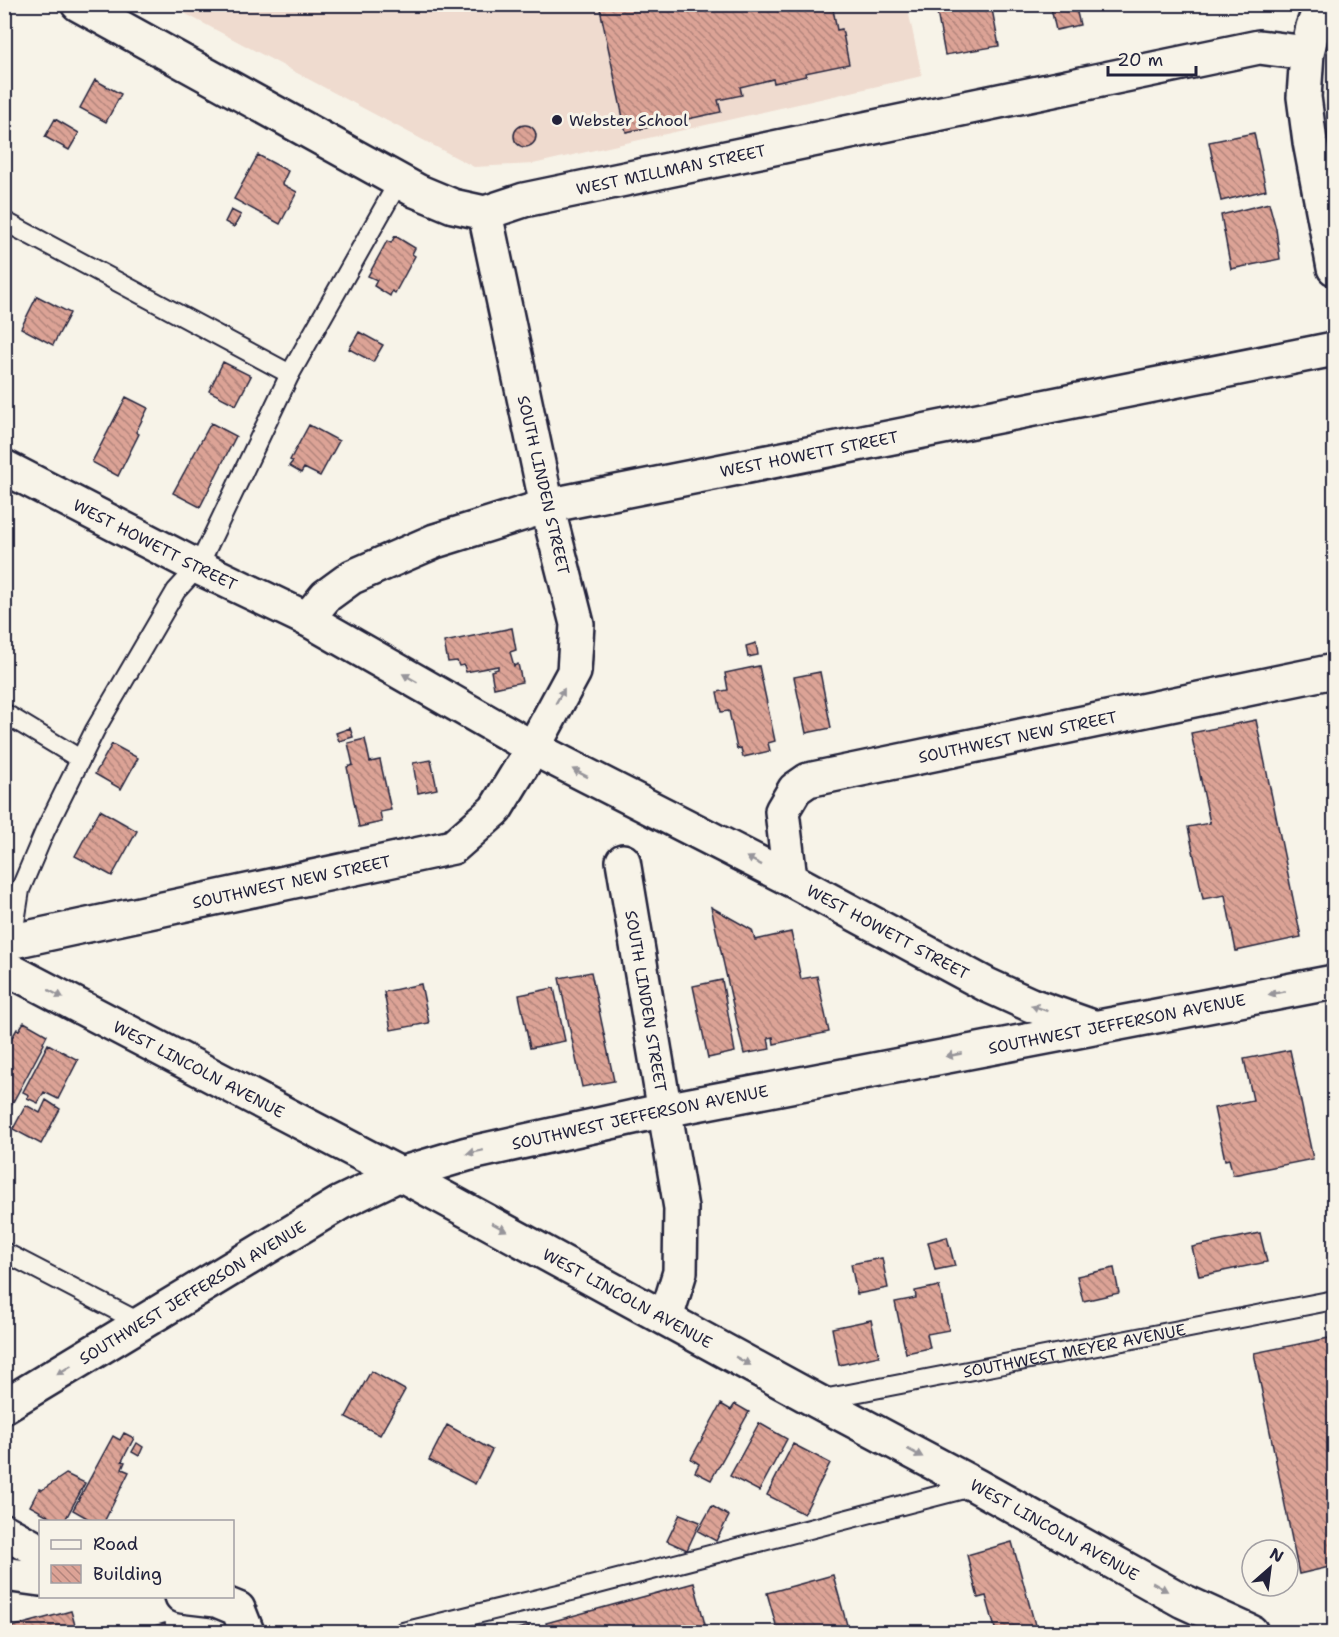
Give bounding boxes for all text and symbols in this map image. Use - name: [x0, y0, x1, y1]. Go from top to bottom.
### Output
- scale bar: [1108, 39, 1196, 77]
- text: 20 m: [1117, 48, 1163, 72]
- place label: Webster School: [569, 110, 688, 131]
- marker: Webster School: [550, 113, 564, 127]
- street label: WEST MILLMAN STREET: [574, 140, 768, 200]
- street label: SOUTH LINDEN STREET: [513, 393, 574, 577]
- street label: WEST HOWETT STREET: [718, 426, 900, 482]
- street label: WEST HOWETT STREET: [69, 494, 241, 595]
- one-way arrow: [401, 673, 418, 683]
- one-way arrow: [555, 687, 565, 704]
- street label: SOUTHWEST NEW STREET: [917, 706, 1119, 768]
- one-way arrow: [572, 768, 589, 777]
- street label: SOUTHWEST NEW STREET: [190, 851, 393, 913]
- one-way arrow: [746, 856, 763, 866]
- street label: WEST HOWETT STREET: [803, 880, 973, 984]
- street label: SOUTH LINDEN STREET: [620, 909, 671, 1094]
- one-way arrow: [48, 989, 65, 999]
- street label: SOUTHWEST JEFFERSON AVENUE: [987, 989, 1247, 1059]
- one-way arrow: [1267, 989, 1286, 998]
- one-way arrow: [1030, 1003, 1048, 1012]
- street label: WEST LINCOLN AVENUE: [110, 1016, 288, 1123]
- one-way arrow: [945, 1051, 964, 1060]
- street label: SOUTHWEST JEFFERSON AVENUE: [510, 1080, 770, 1155]
- one-way arrow: [466, 1148, 485, 1158]
- street label: SOUTHWEST JEFFERSON AVENUE: [75, 1216, 310, 1369]
- one-way arrow: [490, 1222, 507, 1232]
- street label: WEST LINCOLN AVENUE: [539, 1244, 716, 1353]
- street label: SOUTHWEST MEYER AVENUE: [961, 1319, 1187, 1383]
- one-way arrow: [735, 1356, 752, 1366]
- one-way arrow: [56, 1364, 72, 1375]
- one-way arrow: [907, 1448, 924, 1458]
- street label: WEST LINCOLN AVENUE: [966, 1474, 1143, 1585]
- legend: [39, 1520, 234, 1598]
- text: Road: [93, 1532, 138, 1556]
- north arrow: [1240, 1538, 1300, 1598]
- text: N: [1266, 1543, 1287, 1567]
- text: Building: [93, 1562, 162, 1586]
- one-way arrow: [1151, 1582, 1168, 1592]

